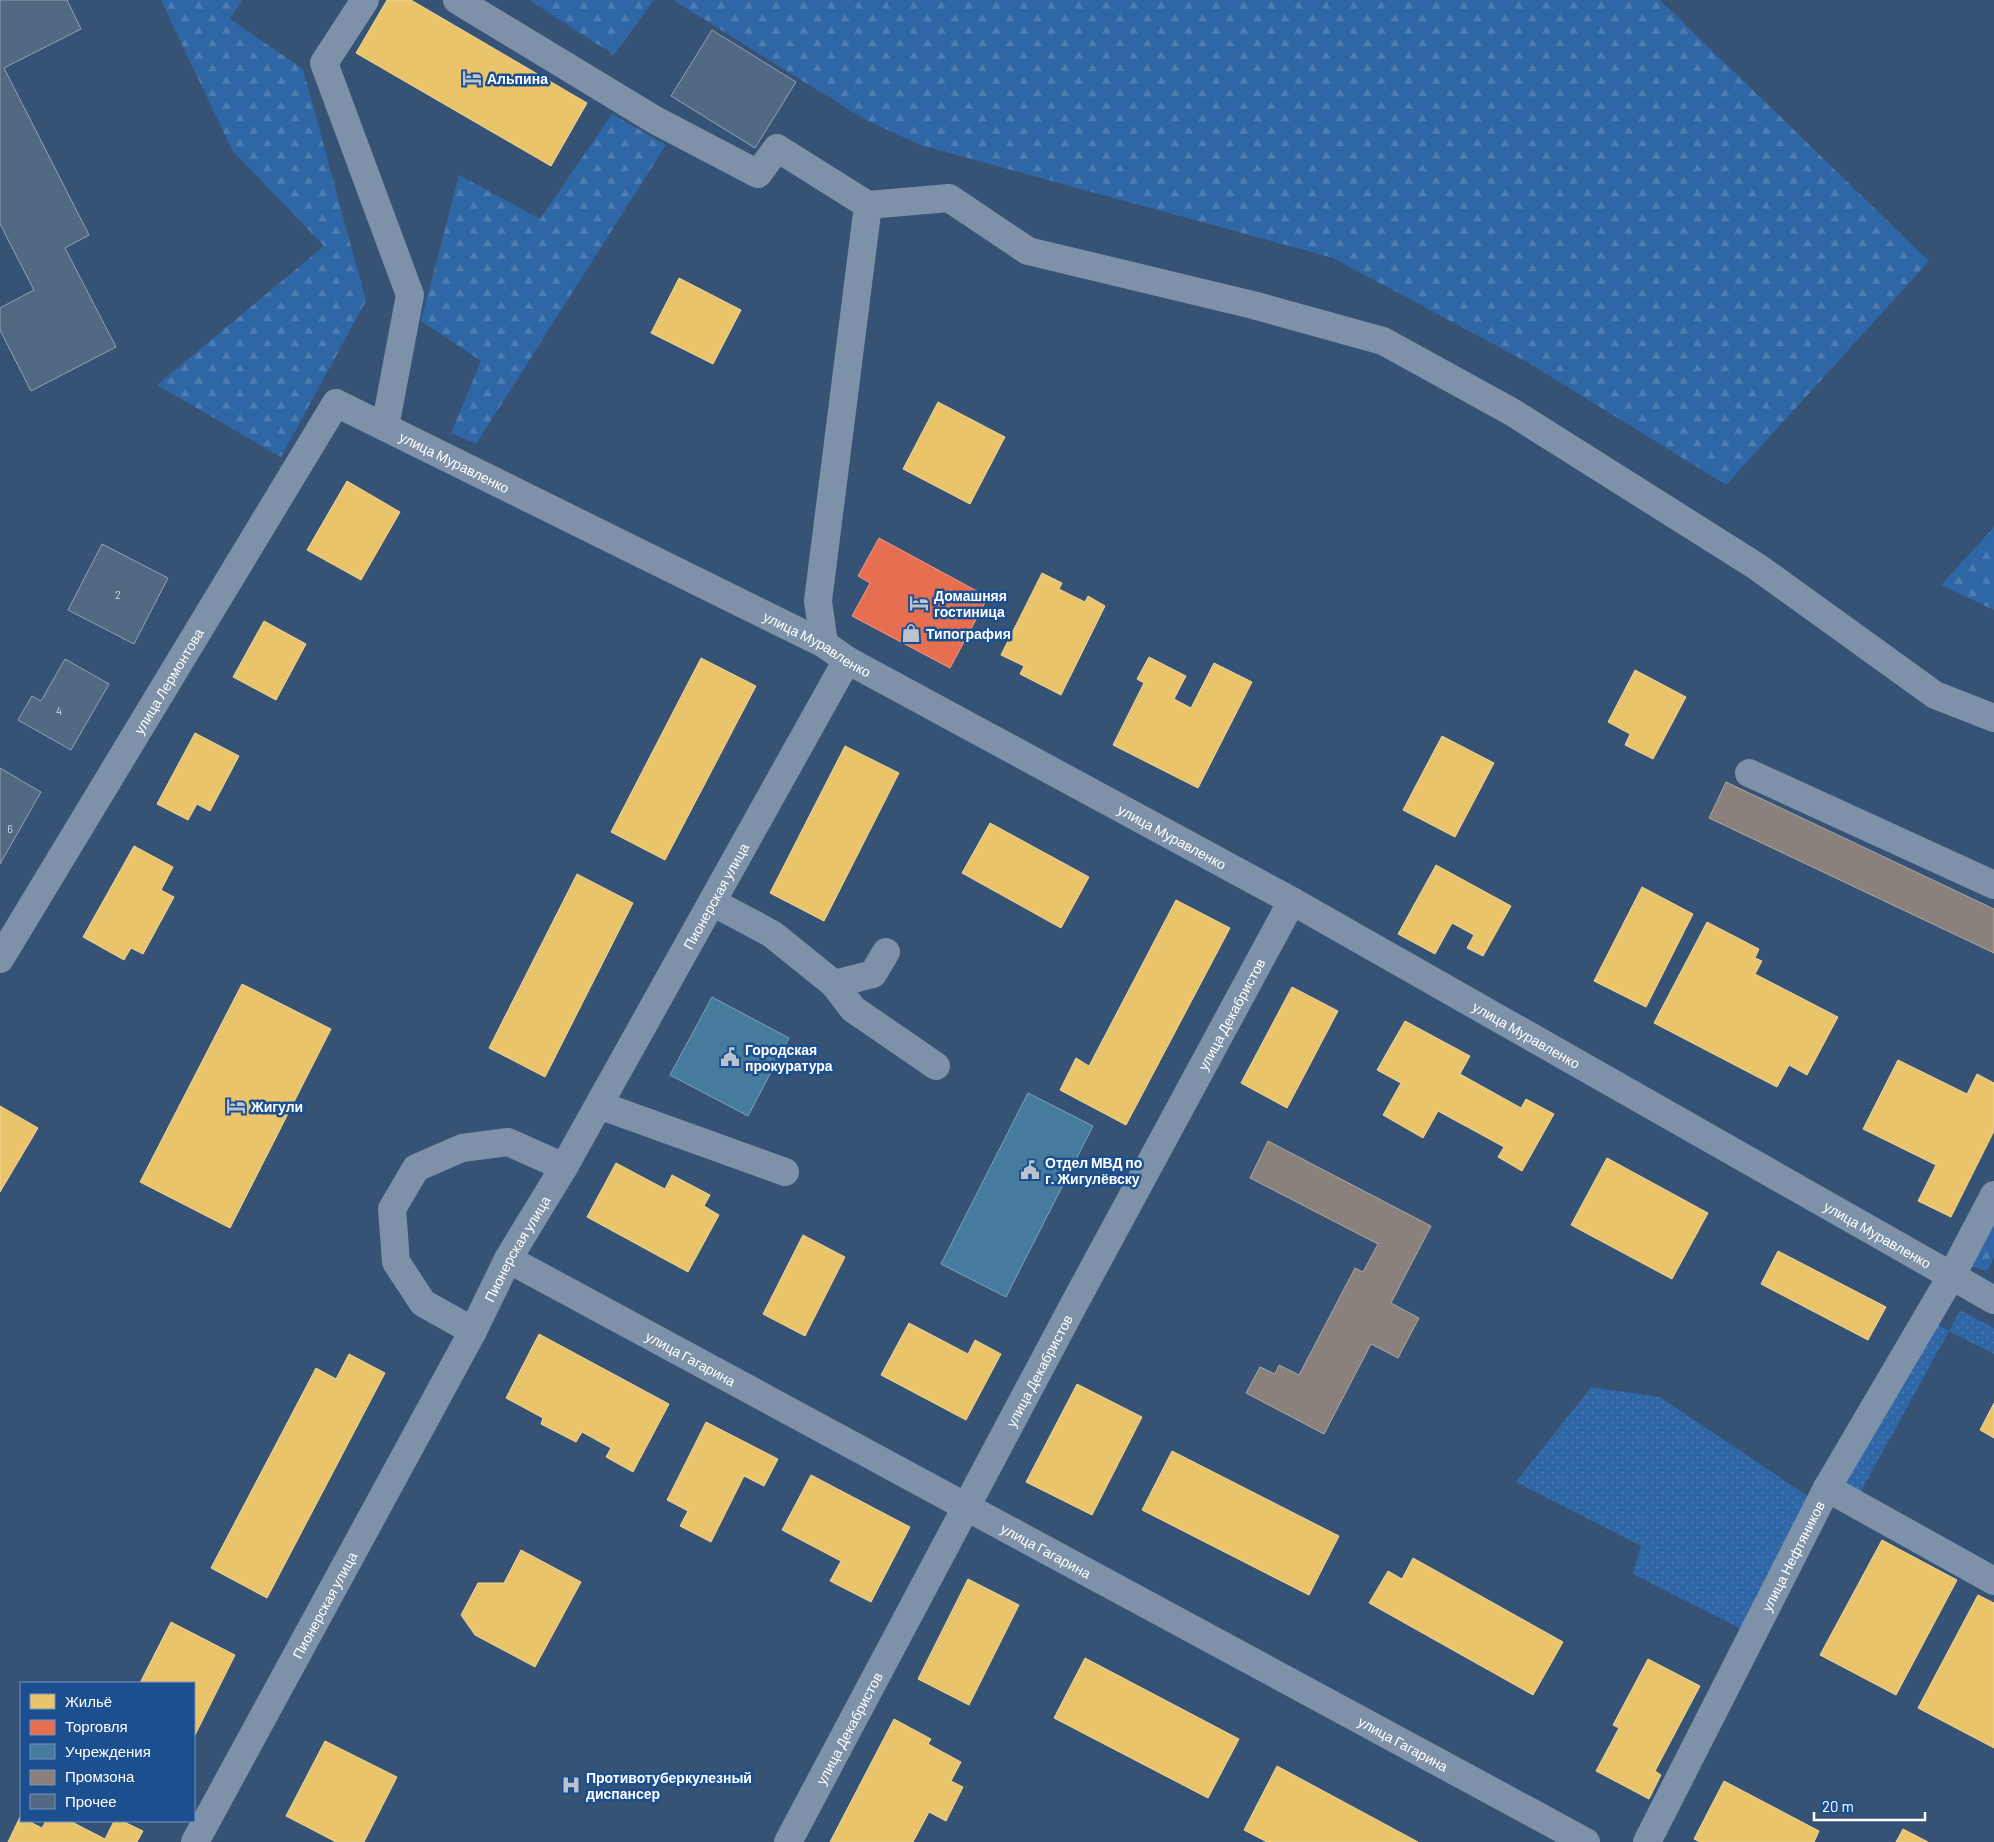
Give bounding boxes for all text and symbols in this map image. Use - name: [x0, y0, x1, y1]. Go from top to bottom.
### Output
- hotel icon: Альпина: [461, 67, 483, 89]
- place label: Альпина: [487, 70, 548, 87]
- street label: улица Муравленко: [397, 427, 513, 496]
- place label: Домашняя гостиница: [934, 587, 1007, 620]
- house number: 2: [115, 588, 121, 601]
- hotel icon: Домашняя гостиница: [908, 592, 930, 614]
- street label: улица Муравленко: [761, 607, 874, 680]
- shop icon: Типография: [900, 622, 922, 644]
- street label: улица Лермонтова: [130, 625, 207, 737]
- place label: Типография: [926, 625, 1011, 642]
- house number: 4: [56, 704, 62, 717]
- street label: улица Муравленко: [1115, 800, 1230, 873]
- house number: 6: [7, 822, 13, 835]
- street label: Пионерская улица: [679, 840, 752, 952]
- street label: улица Декабристов: [1194, 955, 1268, 1073]
- street label: улица Муравленко: [1470, 997, 1584, 1072]
- place label: Городская прокуратура: [745, 1041, 833, 1074]
- public building icon: Городская прокуратура: [719, 1046, 741, 1068]
- hotel icon: Жигули: [225, 1095, 247, 1117]
- place label: Жигули: [250, 1098, 303, 1115]
- place label: Отдел МВД по г. Жигулёвску: [1045, 1154, 1142, 1187]
- public building icon: Отдел МВД по г. Жигулёвску: [1019, 1159, 1041, 1181]
- street label: Пионерская улица: [480, 1192, 553, 1304]
- street label: улица Муравленко: [1821, 1197, 1935, 1271]
- street label: улица Декабристов: [1002, 1311, 1076, 1430]
- street label: улица Гагарина: [643, 1327, 739, 1389]
- street label: улица Нефтяников: [1757, 1498, 1828, 1614]
- street label: улица Гагарина: [998, 1519, 1094, 1581]
- street label: Пионерская улица: [288, 1548, 360, 1661]
- street label: улица Декабристов: [812, 1669, 885, 1787]
- legend: [20, 1682, 195, 1822]
- text: Жильё: [65, 1692, 112, 1710]
- street label: улица Гагарина: [1356, 1712, 1452, 1775]
- text: Торговля: [65, 1717, 128, 1735]
- text: Учреждения: [65, 1742, 151, 1760]
- text: Промзона: [65, 1767, 135, 1785]
- place label: Противотуберкулезный диспансер: [586, 1769, 752, 1802]
- hospital icon: Противотуберкулезный диспансер: [560, 1774, 582, 1796]
- scale bar: [1814, 1790, 1925, 1822]
- text: Прочее: [65, 1792, 117, 1810]
- text: 20 m: [1822, 1797, 1854, 1815]

